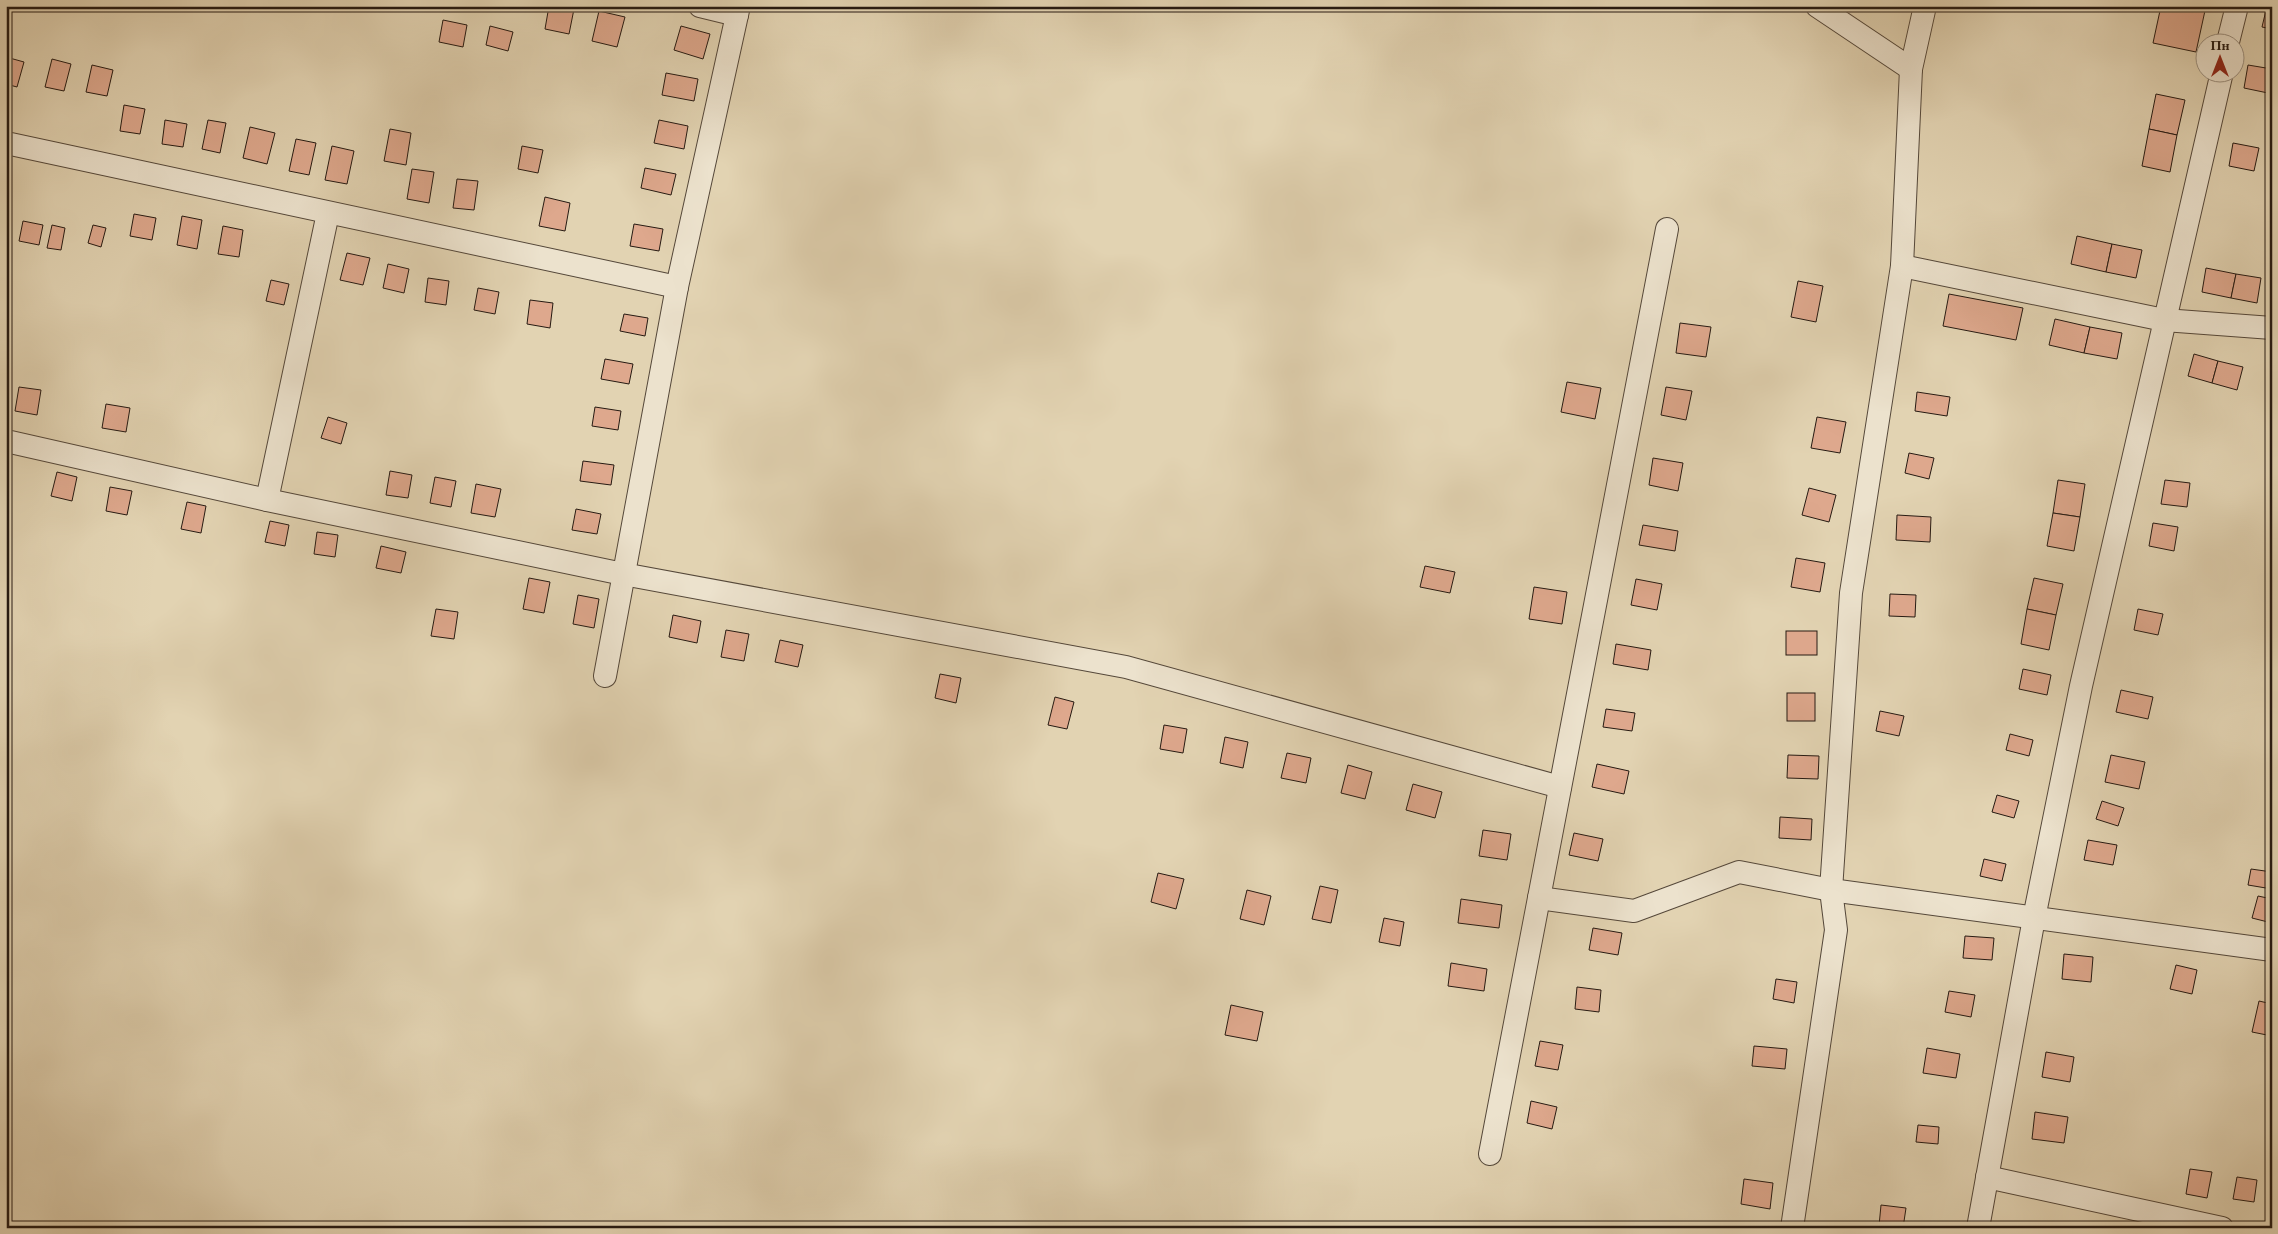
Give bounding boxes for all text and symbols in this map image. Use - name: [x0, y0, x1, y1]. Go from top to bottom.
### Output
- north arrow: [2196, 32, 2246, 82]
- text: Пн: [2210, 36, 2230, 54]

